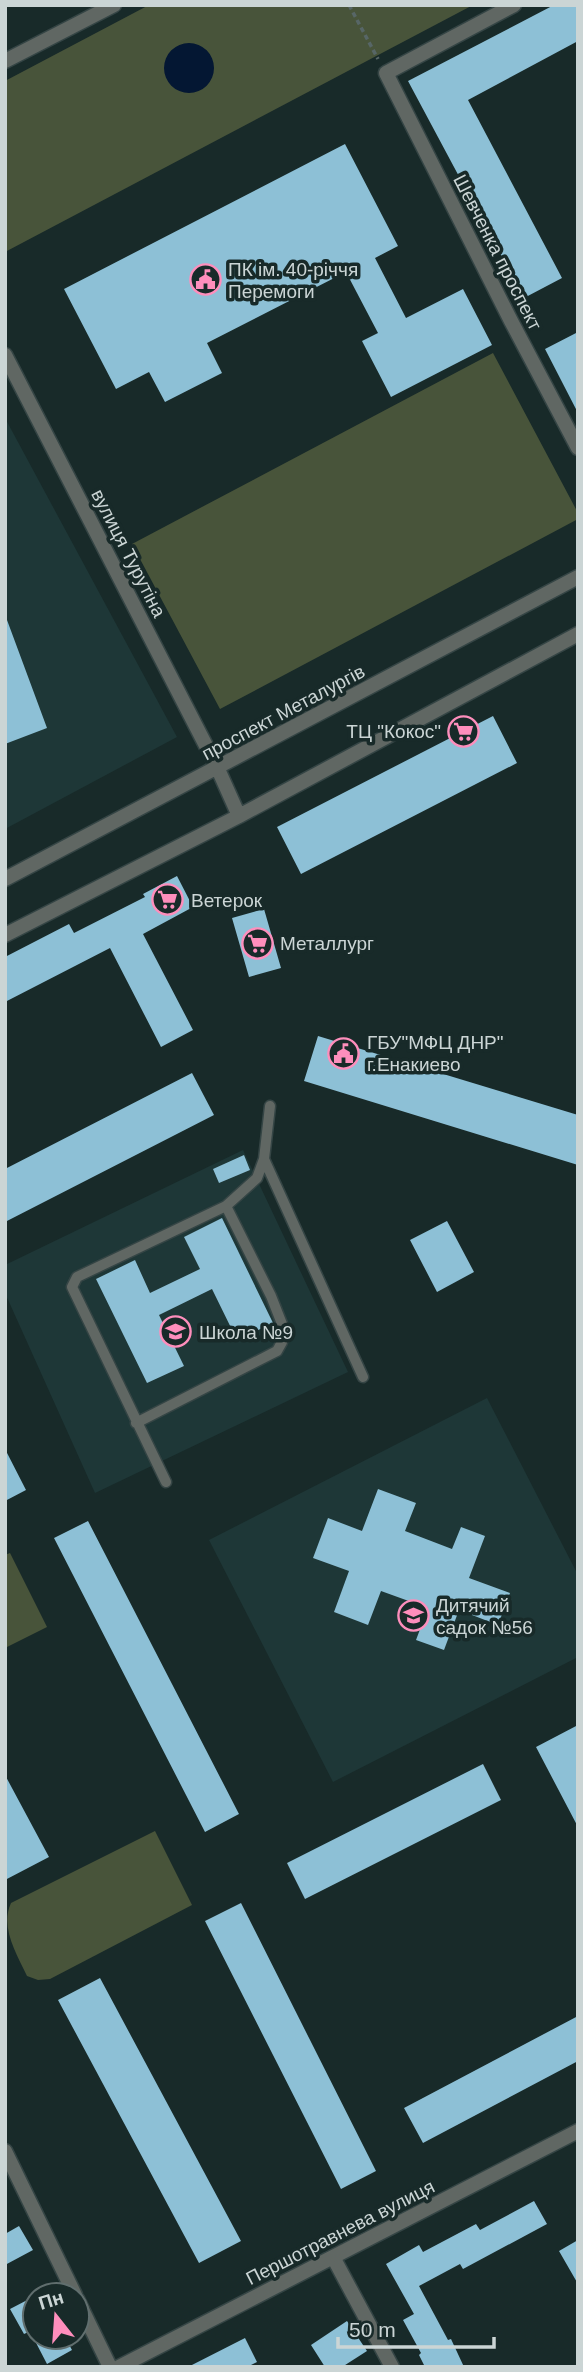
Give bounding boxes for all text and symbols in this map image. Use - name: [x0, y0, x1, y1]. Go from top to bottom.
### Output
- street label: Шевченка проспект: [449, 171, 546, 334]
- place label: ПК ім. 40-річчя Перемоги: [228, 259, 358, 302]
- public building icon: ПК ім. 40-річчя Перемоги: [188, 263, 222, 297]
- street label: вулиця Турутіна: [87, 486, 170, 621]
- street label: проспект Металургів: [198, 661, 368, 764]
- supermarket icon: ТЦ "Кокос": [447, 714, 481, 748]
- place label: ТЦ "Кокос": [346, 721, 441, 742]
- supermarket icon: Ветерок: [151, 883, 185, 917]
- place label: Ветерок: [191, 890, 263, 911]
- supermarket icon: Металлург: [240, 926, 274, 960]
- place label: Металлург: [280, 933, 374, 954]
- place label: ГБУ"МФЦ ДНР" г.Енакиево: [367, 1032, 504, 1075]
- public building icon: ГБУ"МФЦ ДНР" г.Енакиево: [327, 1036, 361, 1070]
- school or university icon: Школа №9: [159, 1315, 193, 1349]
- place label: Школа №9: [199, 1322, 293, 1343]
- place label: Дитячий садок №56: [436, 1595, 533, 1638]
- school or university icon: Дитячий садок №56: [396, 1599, 430, 1633]
- street label: Першотравнева вулиця: [243, 2176, 438, 2289]
- north arrow: [21, 2281, 91, 2351]
- text: Пн: [36, 2287, 66, 2314]
- scale bar: [338, 2306, 494, 2350]
- text: 50 m: [349, 2318, 396, 2341]

